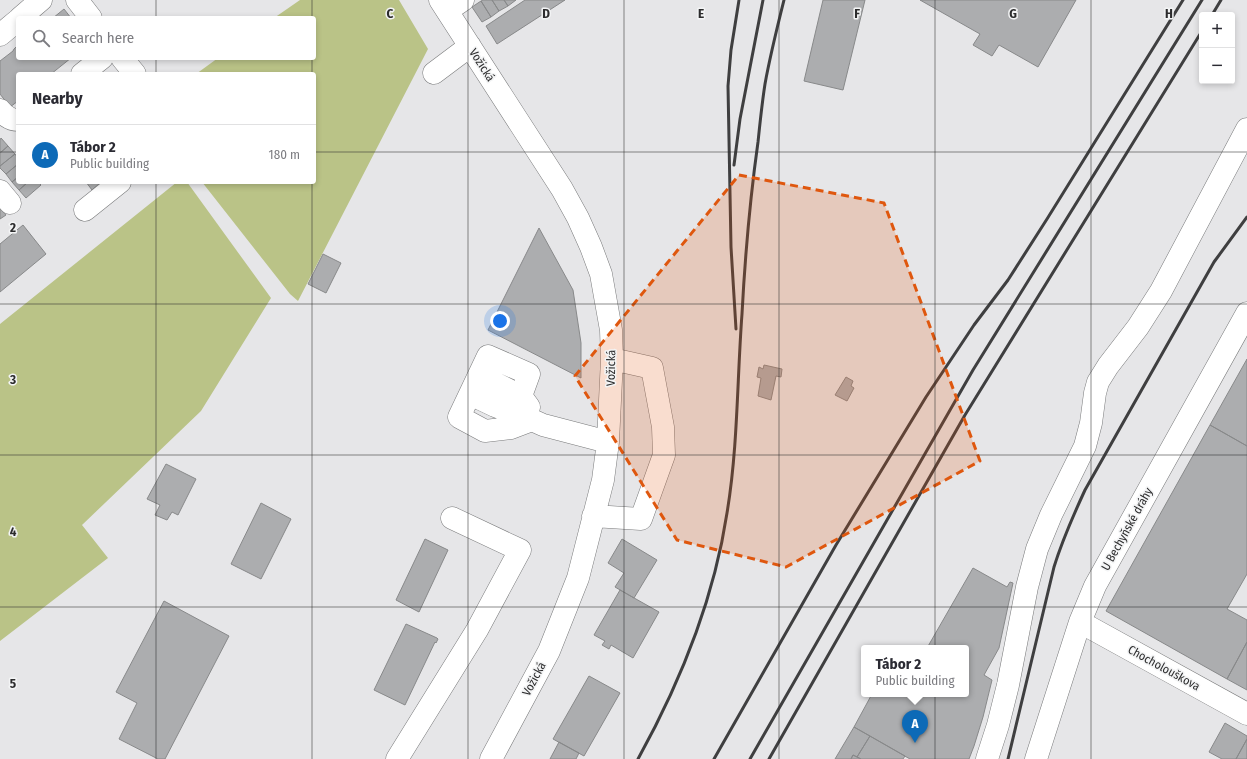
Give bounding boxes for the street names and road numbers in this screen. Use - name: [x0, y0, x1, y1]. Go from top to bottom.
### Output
- street label: Vožická: [466, 46, 498, 84]
- street label: Vožická: [604, 350, 618, 386]
- street label: U Bechyňské dráhy: [1098, 485, 1156, 573]
- street label: Chocholouškova: [1126, 642, 1202, 694]
- street label: Vožická: [519, 660, 549, 698]

